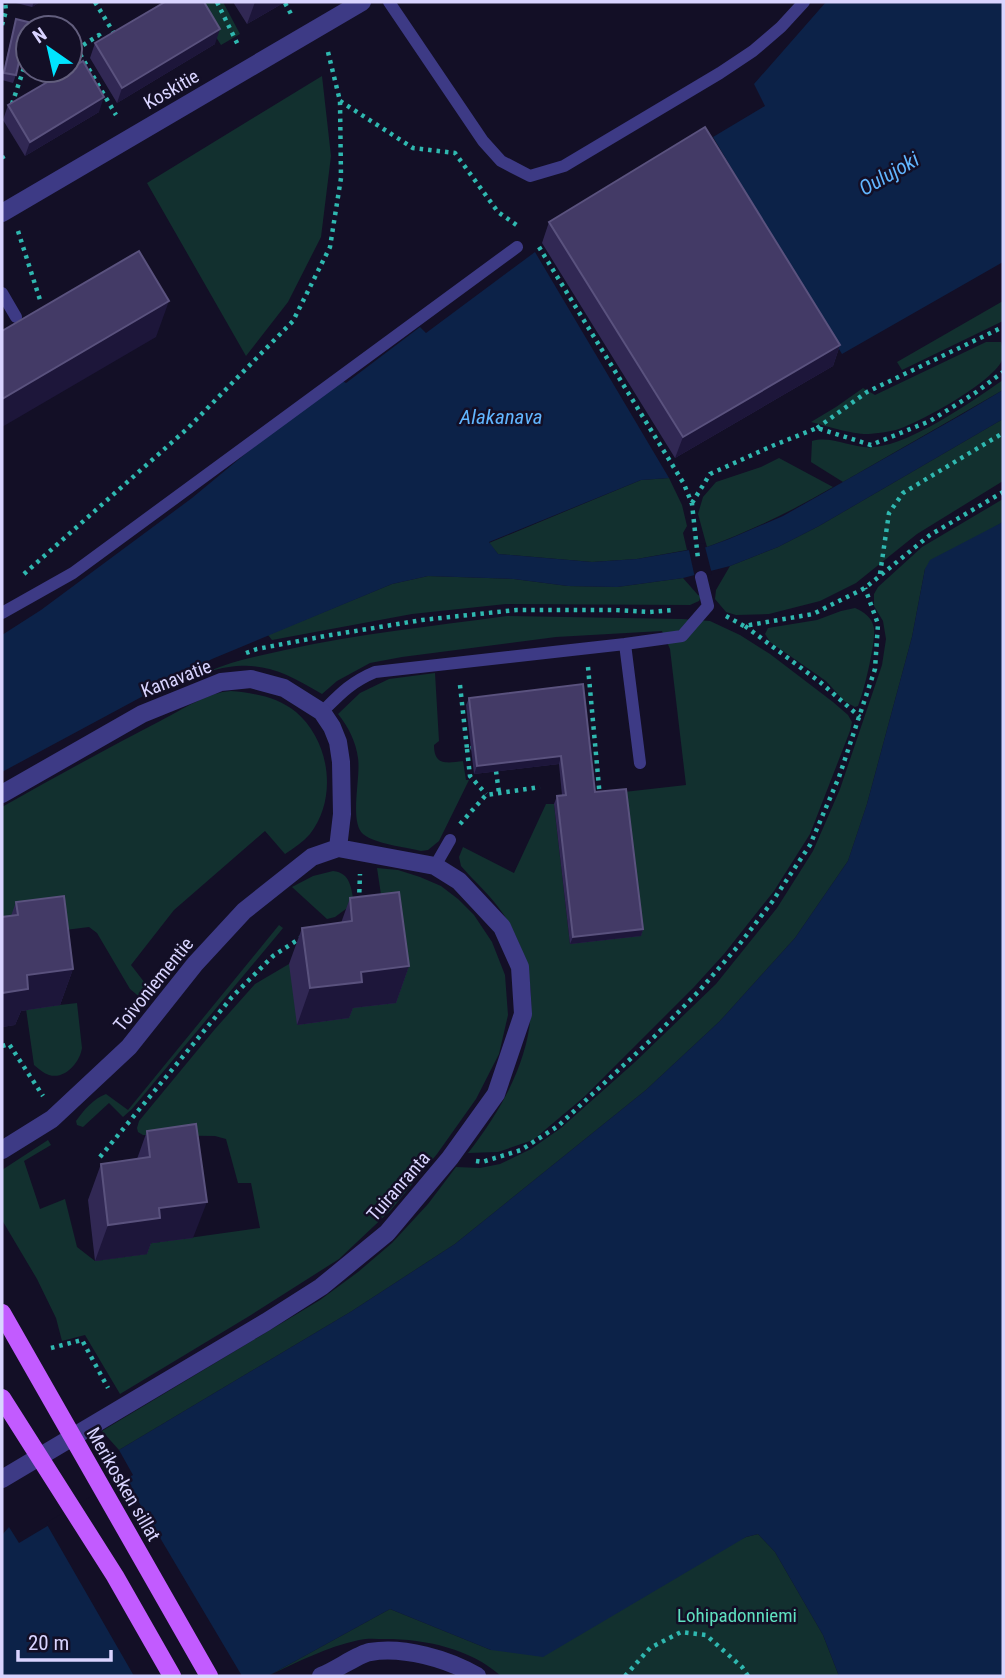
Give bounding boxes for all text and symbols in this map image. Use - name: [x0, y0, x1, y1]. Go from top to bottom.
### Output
- north arrow: [14, 14, 84, 84]
- text: N: [29, 23, 51, 48]
- street label: Koskitie: [139, 64, 203, 114]
- water label: Oulujoki: [855, 147, 924, 201]
- water label: Alakanava: [459, 405, 542, 429]
- street label: Kanavatie: [138, 655, 215, 702]
- street label: Toivoniementie: [109, 933, 198, 1036]
- street label: Tuiranranta: [362, 1147, 435, 1226]
- street label: Merikosken sillat: [82, 1423, 165, 1545]
- park label: Lohipadonniemi: [677, 1604, 797, 1627]
- scale bar: [18, 1618, 110, 1662]
- text: 20 m: [28, 1631, 69, 1655]

